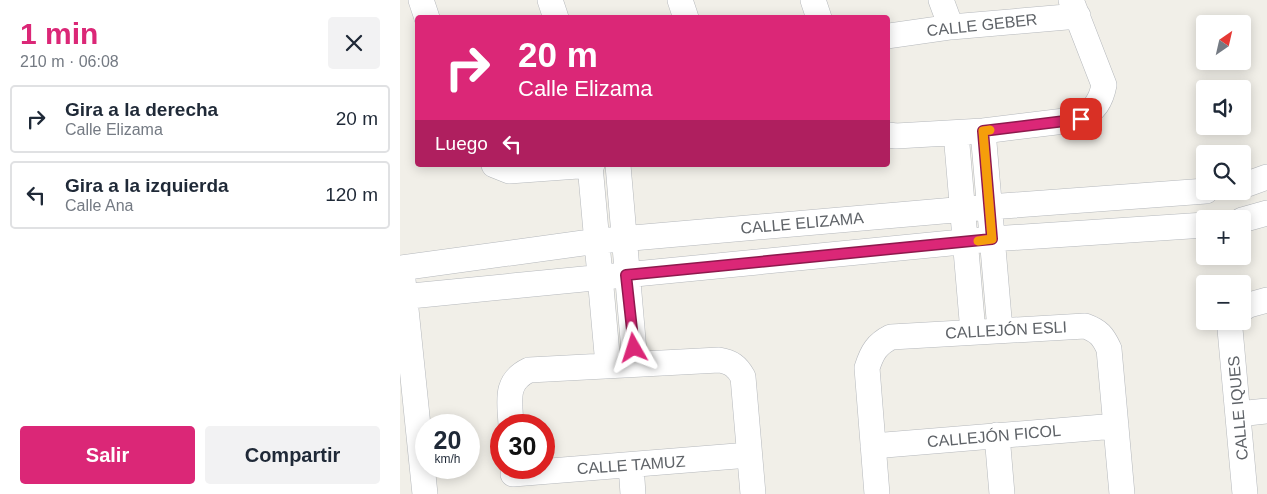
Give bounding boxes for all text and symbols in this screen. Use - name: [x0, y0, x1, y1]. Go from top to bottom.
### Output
- street label: CALLE GEBER: [926, 11, 1038, 39]
- north arrow: [1196, 15, 1251, 70]
- map controls: [1196, 15, 1251, 330]
- text: 1 min: [20, 17, 98, 50]
- button: close: [328, 17, 380, 69]
- icon: right: [435, 35, 500, 100]
- text: 20 m: [518, 35, 598, 74]
- text: 210 m · 06:08: [20, 53, 119, 70]
- text: Calle Elizama: [518, 76, 653, 101]
- button: sound: [1196, 80, 1251, 135]
- pin: [1060, 98, 1102, 140]
- text: Gira a la derecha: [65, 99, 218, 120]
- icon: right: [22, 105, 50, 133]
- icon: arrive: [1067, 105, 1095, 133]
- text: 20 m: [336, 108, 378, 129]
- text: Calle Elizama: [65, 121, 163, 138]
- icon: left: [498, 130, 526, 158]
- text: Luego: [435, 133, 488, 154]
- button: search: [1196, 145, 1251, 200]
- text: Gira a la izquierda: [65, 175, 229, 196]
- icon: left: [22, 181, 50, 209]
- text: 120 m: [325, 184, 378, 205]
- text: Calle Ana: [65, 197, 134, 214]
- street label: CALLE ELIZAMA: [740, 209, 865, 237]
- button: +: [1196, 210, 1251, 265]
- button: −: [1196, 275, 1251, 330]
- street label: CALLEJÓN ESLI: [945, 317, 1067, 342]
- position arrow: [607, 321, 659, 373]
- street label: CALLE IQUES: [1225, 355, 1251, 461]
- speed limit sign: 30: [490, 414, 555, 479]
- street label: CALLEJÓN FICOL: [926, 421, 1062, 450]
- button: Salir: [20, 426, 195, 484]
- button: Compartir: [205, 426, 380, 484]
- text: 20: [434, 426, 461, 454]
- text: km/h: [434, 452, 461, 466]
- street label: CALLE TAMUZ: [576, 453, 686, 477]

